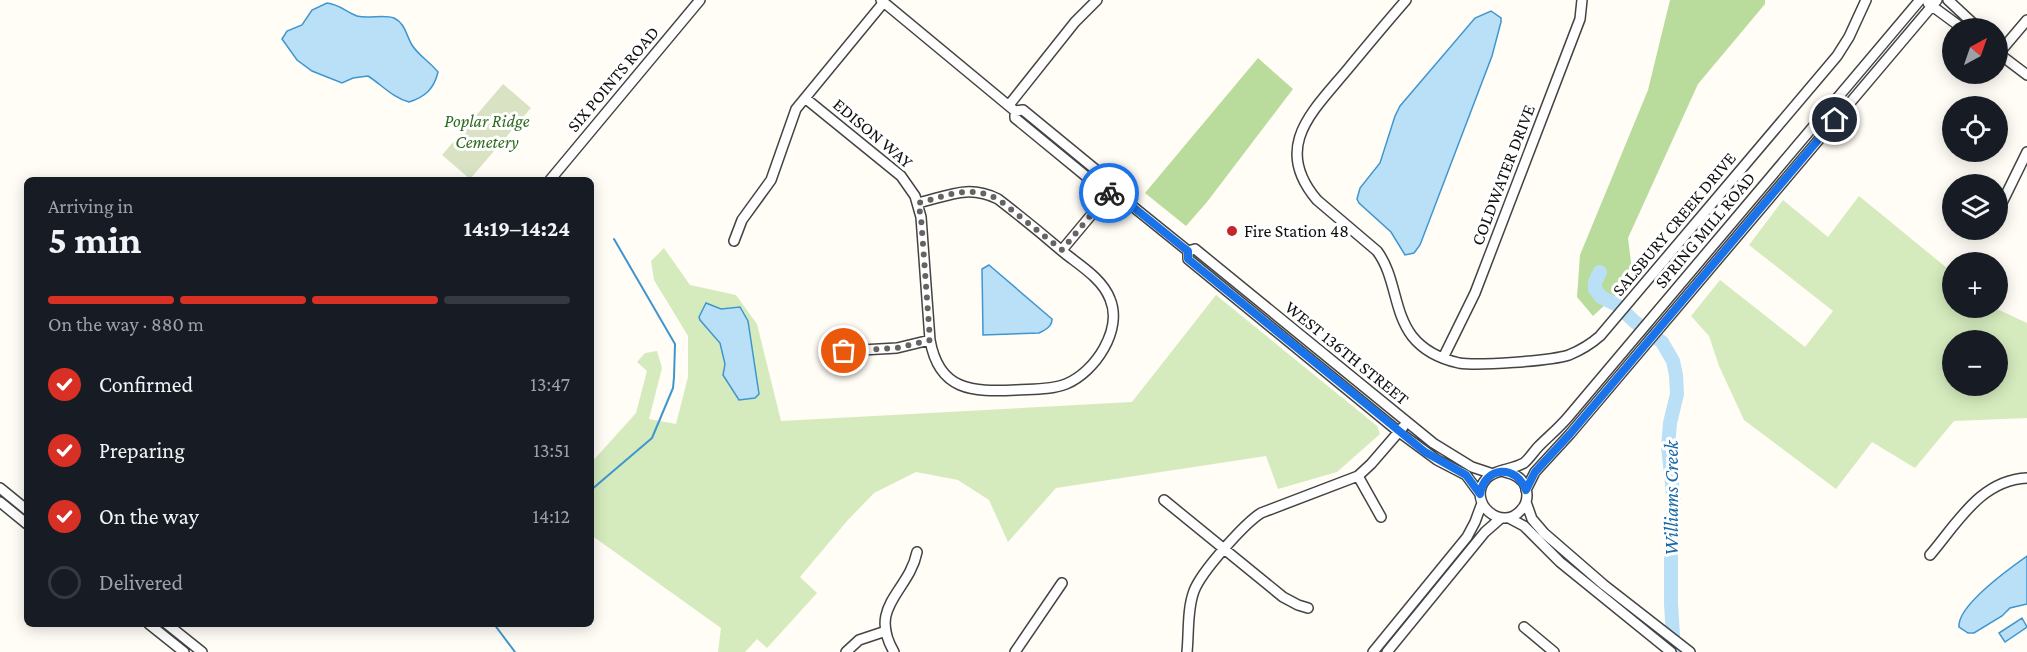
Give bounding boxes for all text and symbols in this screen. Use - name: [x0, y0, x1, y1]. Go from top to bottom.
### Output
- north arrow: [1942, 18, 2008, 84]
- map controls: [1942, 18, 2008, 396]
- street label: SIX POINTS ROAD: [563, 22, 663, 136]
- street label: EDISON WAY: [829, 94, 917, 172]
- pin: [1809, 94, 1860, 145]
- button: locate: [1942, 96, 2008, 162]
- street label: COLDWATER DRIVE: [1467, 102, 1539, 248]
- icon: home: [1818, 103, 1851, 136]
- park label: Poplar Ridge Cemetery: [444, 111, 530, 152]
- street label: SALSBURY CREEK DRIVE: [1608, 148, 1740, 300]
- courier: [1079, 163, 1139, 223]
- street label: SPRING MILL ROAD: [1651, 168, 1759, 292]
- button: layers: [1942, 174, 2008, 240]
- icon: bike: [1093, 177, 1126, 210]
- text: Arriving in: [48, 195, 133, 217]
- text: 14:19–14:24: [464, 216, 570, 241]
- text: 5 min: [48, 218, 141, 261]
- place label: Fire Station 48: [1244, 221, 1349, 241]
- marker: Fire Station 48: [1225, 224, 1239, 238]
- button: +: [1942, 252, 2008, 318]
- street label: WEST 136TH STREET: [1281, 297, 1413, 409]
- text: On the way · 880 m: [48, 313, 204, 335]
- pin: [818, 325, 869, 376]
- button: −: [1942, 330, 2008, 396]
- icon: bag: [827, 334, 860, 367]
- icon: check: [48, 368, 81, 401]
- text: Confirmed: [99, 372, 193, 397]
- text: 13:47: [530, 373, 570, 395]
- icon: check: [48, 434, 81, 467]
- text: Preparing: [99, 438, 185, 463]
- text: 13:51: [533, 439, 570, 461]
- water label: Williams Creek: [1660, 439, 1682, 555]
- icon: check: [48, 500, 81, 533]
- text: On the way: [99, 504, 199, 529]
- text: 14:12: [532, 505, 570, 527]
- text: Delivered: [99, 570, 183, 595]

